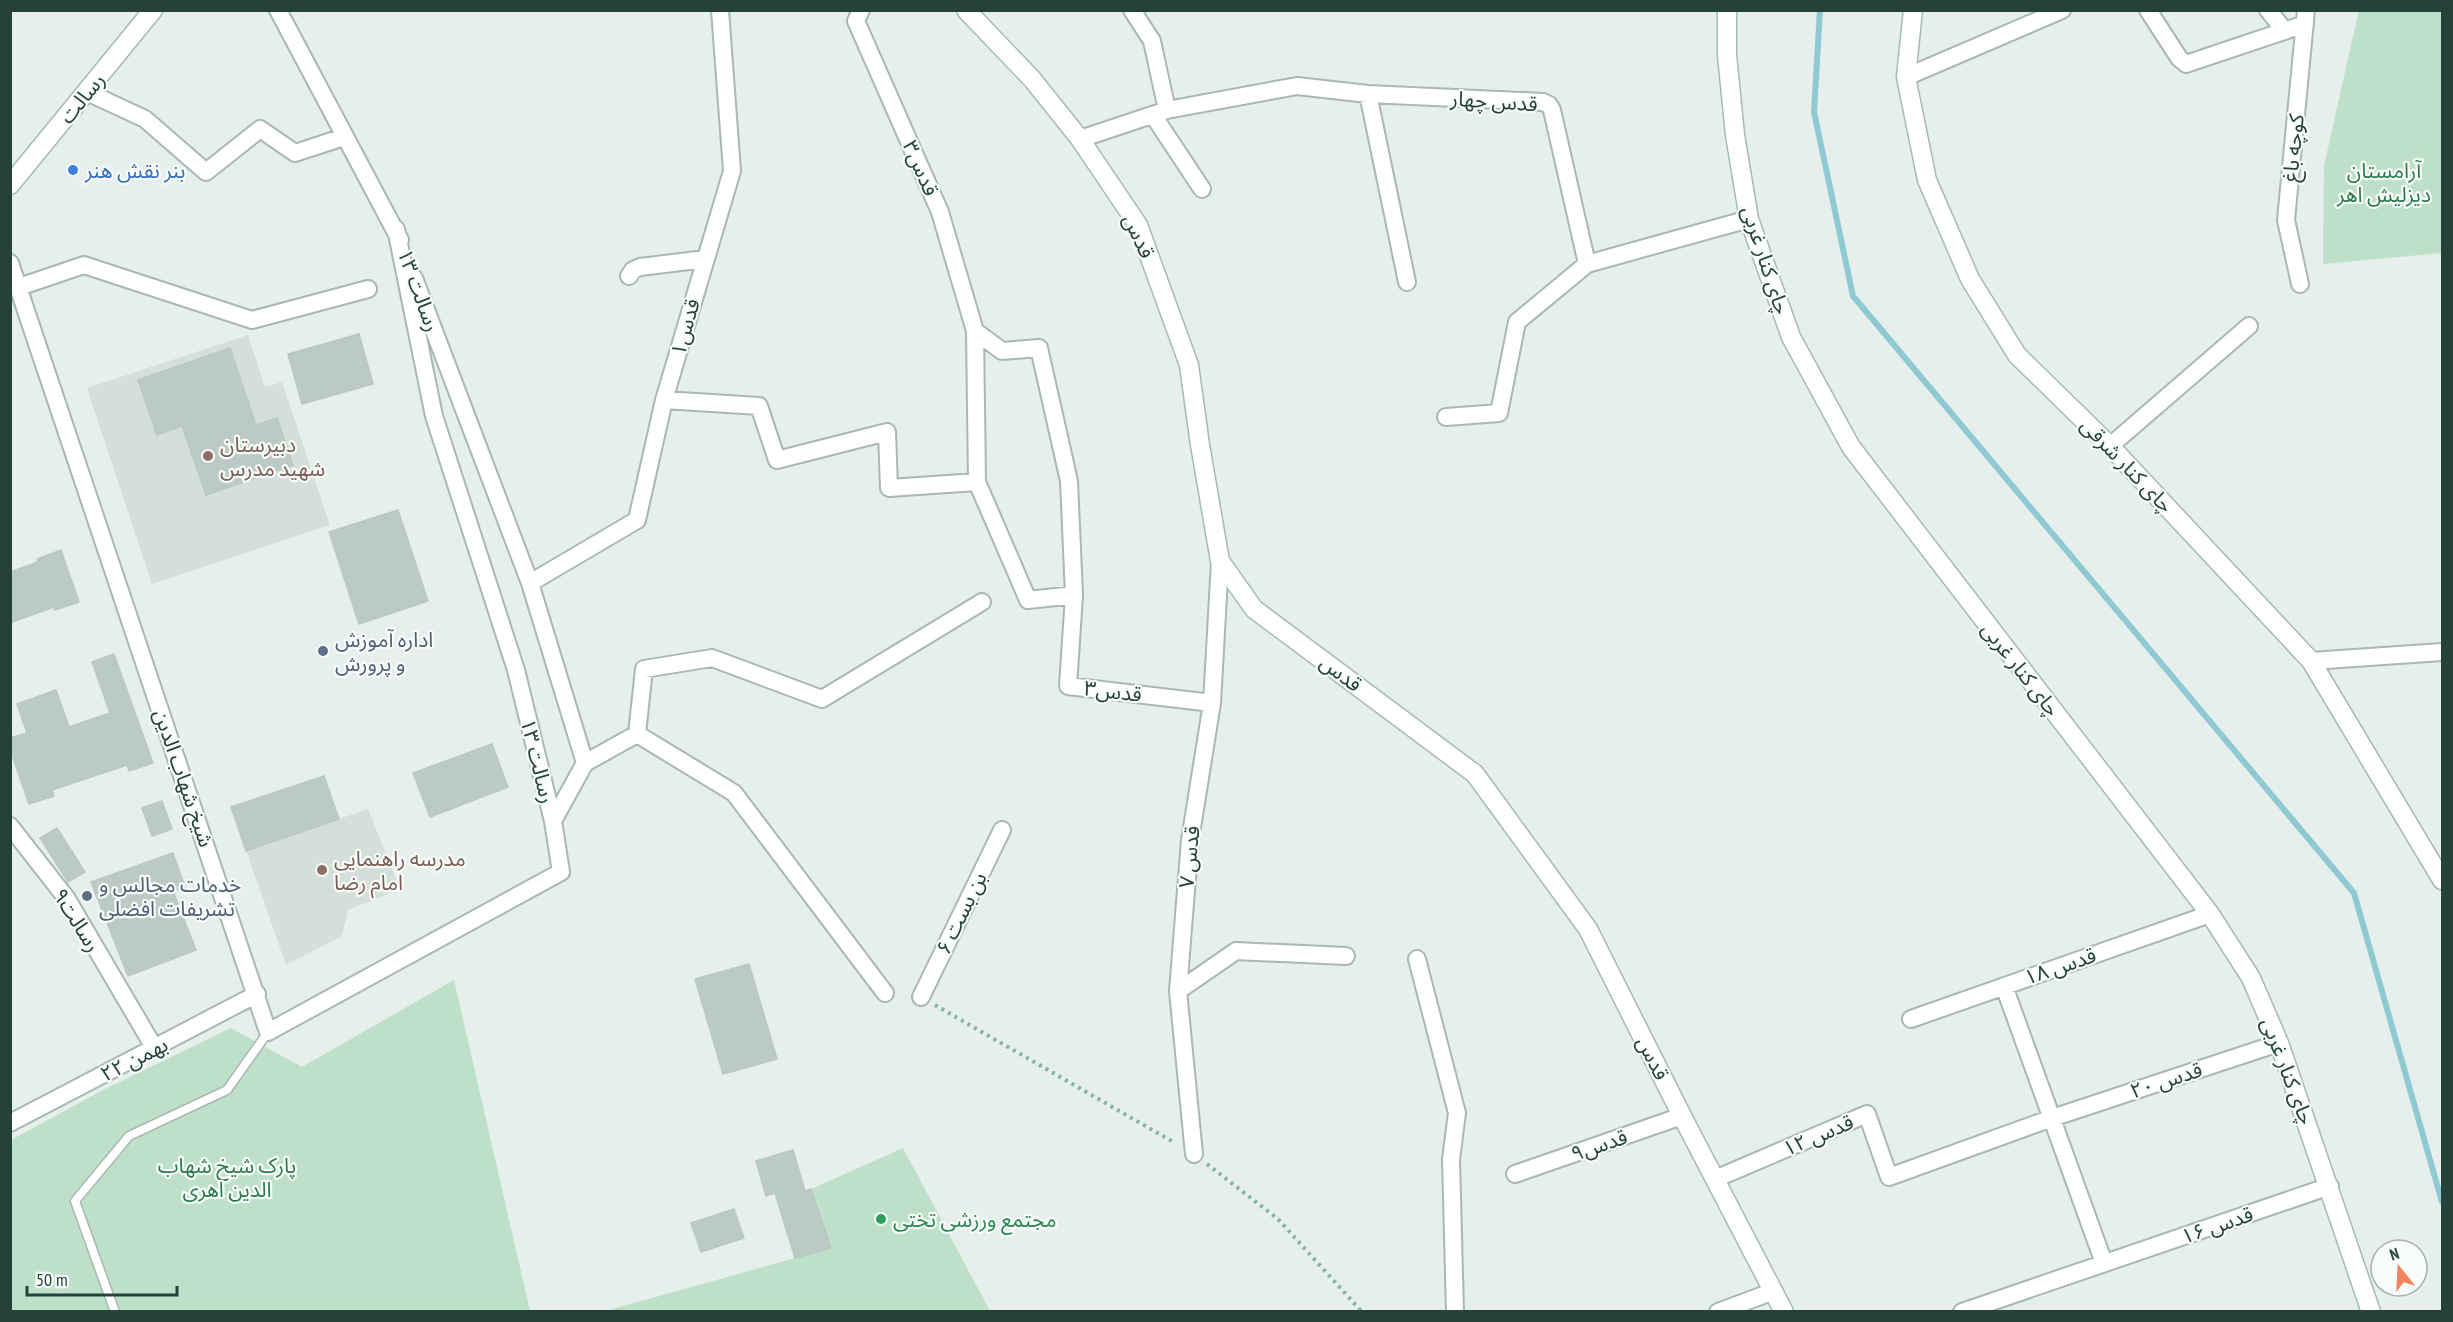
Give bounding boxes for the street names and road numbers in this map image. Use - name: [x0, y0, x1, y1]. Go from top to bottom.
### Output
- street label: رسالت: [53, 67, 111, 129]
- street label: قدس چهار: [1449, 84, 1538, 118]
- street label: کوچه باغ: [2276, 112, 2312, 183]
- street label: قدس۳: [897, 136, 945, 200]
- street label: چای کنار غربی: [1736, 202, 1796, 318]
- street label: قدس: [1117, 209, 1161, 263]
- street label: رسالت ۱۳: [392, 245, 446, 335]
- street label: قدس۱: [664, 295, 706, 359]
- street label: چای کنار شرقی: [2075, 412, 2179, 518]
- street label: چای کنار غربی: [1976, 616, 2066, 722]
- street label: قدس: [1315, 648, 1367, 698]
- street label: قدس۳: [1083, 674, 1143, 708]
- street label: شیخ شهاب الدین: [146, 705, 220, 851]
- street label: رسالت ۱۳: [514, 716, 562, 806]
- street label: قدس ۷: [1172, 825, 1206, 889]
- street label: بن بست ۶: [929, 867, 993, 959]
- street label: رسالت۹: [47, 883, 107, 957]
- street label: قدس ۱۸: [2020, 941, 2100, 991]
- street label: چای کنار غربی: [2255, 1014, 2321, 1128]
- street label: ۲۲ بهمن: [96, 1031, 172, 1087]
- street label: قدس: [1631, 1031, 1675, 1085]
- street label: قدس ۲۰: [2126, 1056, 2206, 1104]
- street label: قدس ۱۲: [1778, 1108, 1858, 1162]
- street label: قدس۹: [1567, 1123, 1631, 1167]
- street label: قدس ۱۶: [2177, 1200, 2257, 1250]

